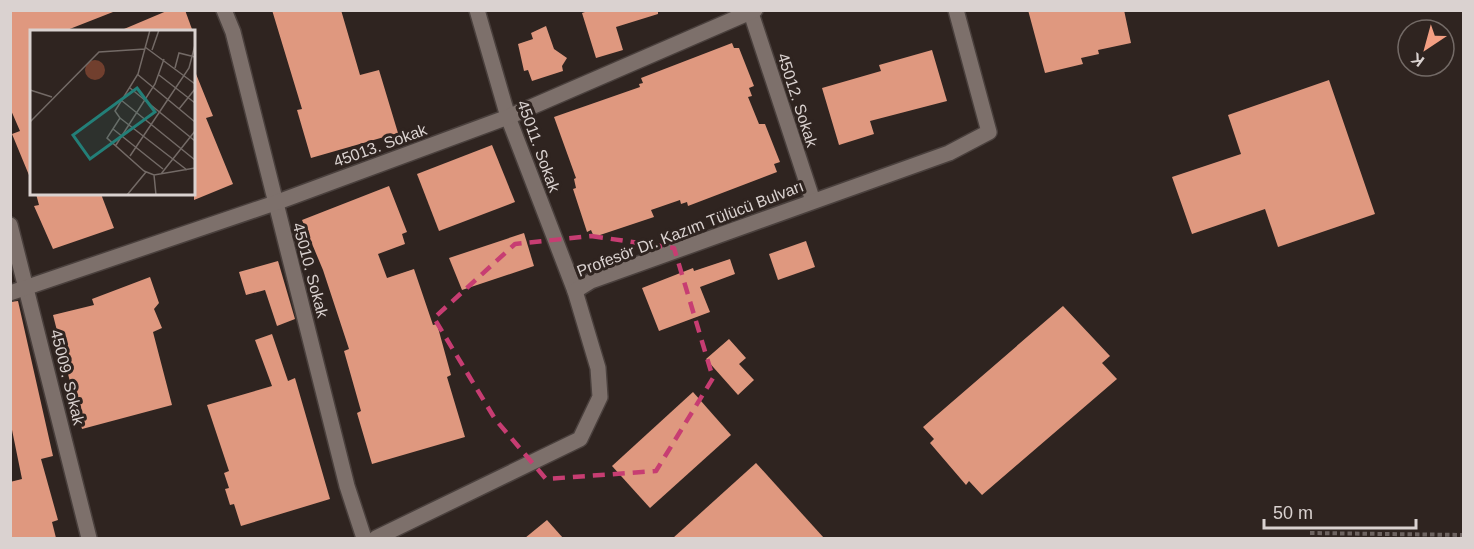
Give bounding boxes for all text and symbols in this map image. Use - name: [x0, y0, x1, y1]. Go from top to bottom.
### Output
- north arrow: [1396, 18, 1456, 78]
- inset map: [30, 30, 195, 195]
- text: K: [1407, 49, 1427, 70]
- street label: 45012. Sokak: [774, 51, 821, 150]
- street label: 45011. Sokak: [514, 98, 563, 195]
- street label: 45013. Sokak: [331, 120, 430, 170]
- street label: Profesör Dr. Kazım Tülücü Bulvarı: [574, 177, 806, 280]
- street label: 45010. Sokak: [290, 221, 332, 321]
- street label: 45009. Sokak: [47, 328, 88, 428]
- scale bar: [1264, 492, 1416, 530]
- text: 50 m: [1273, 503, 1313, 523]

